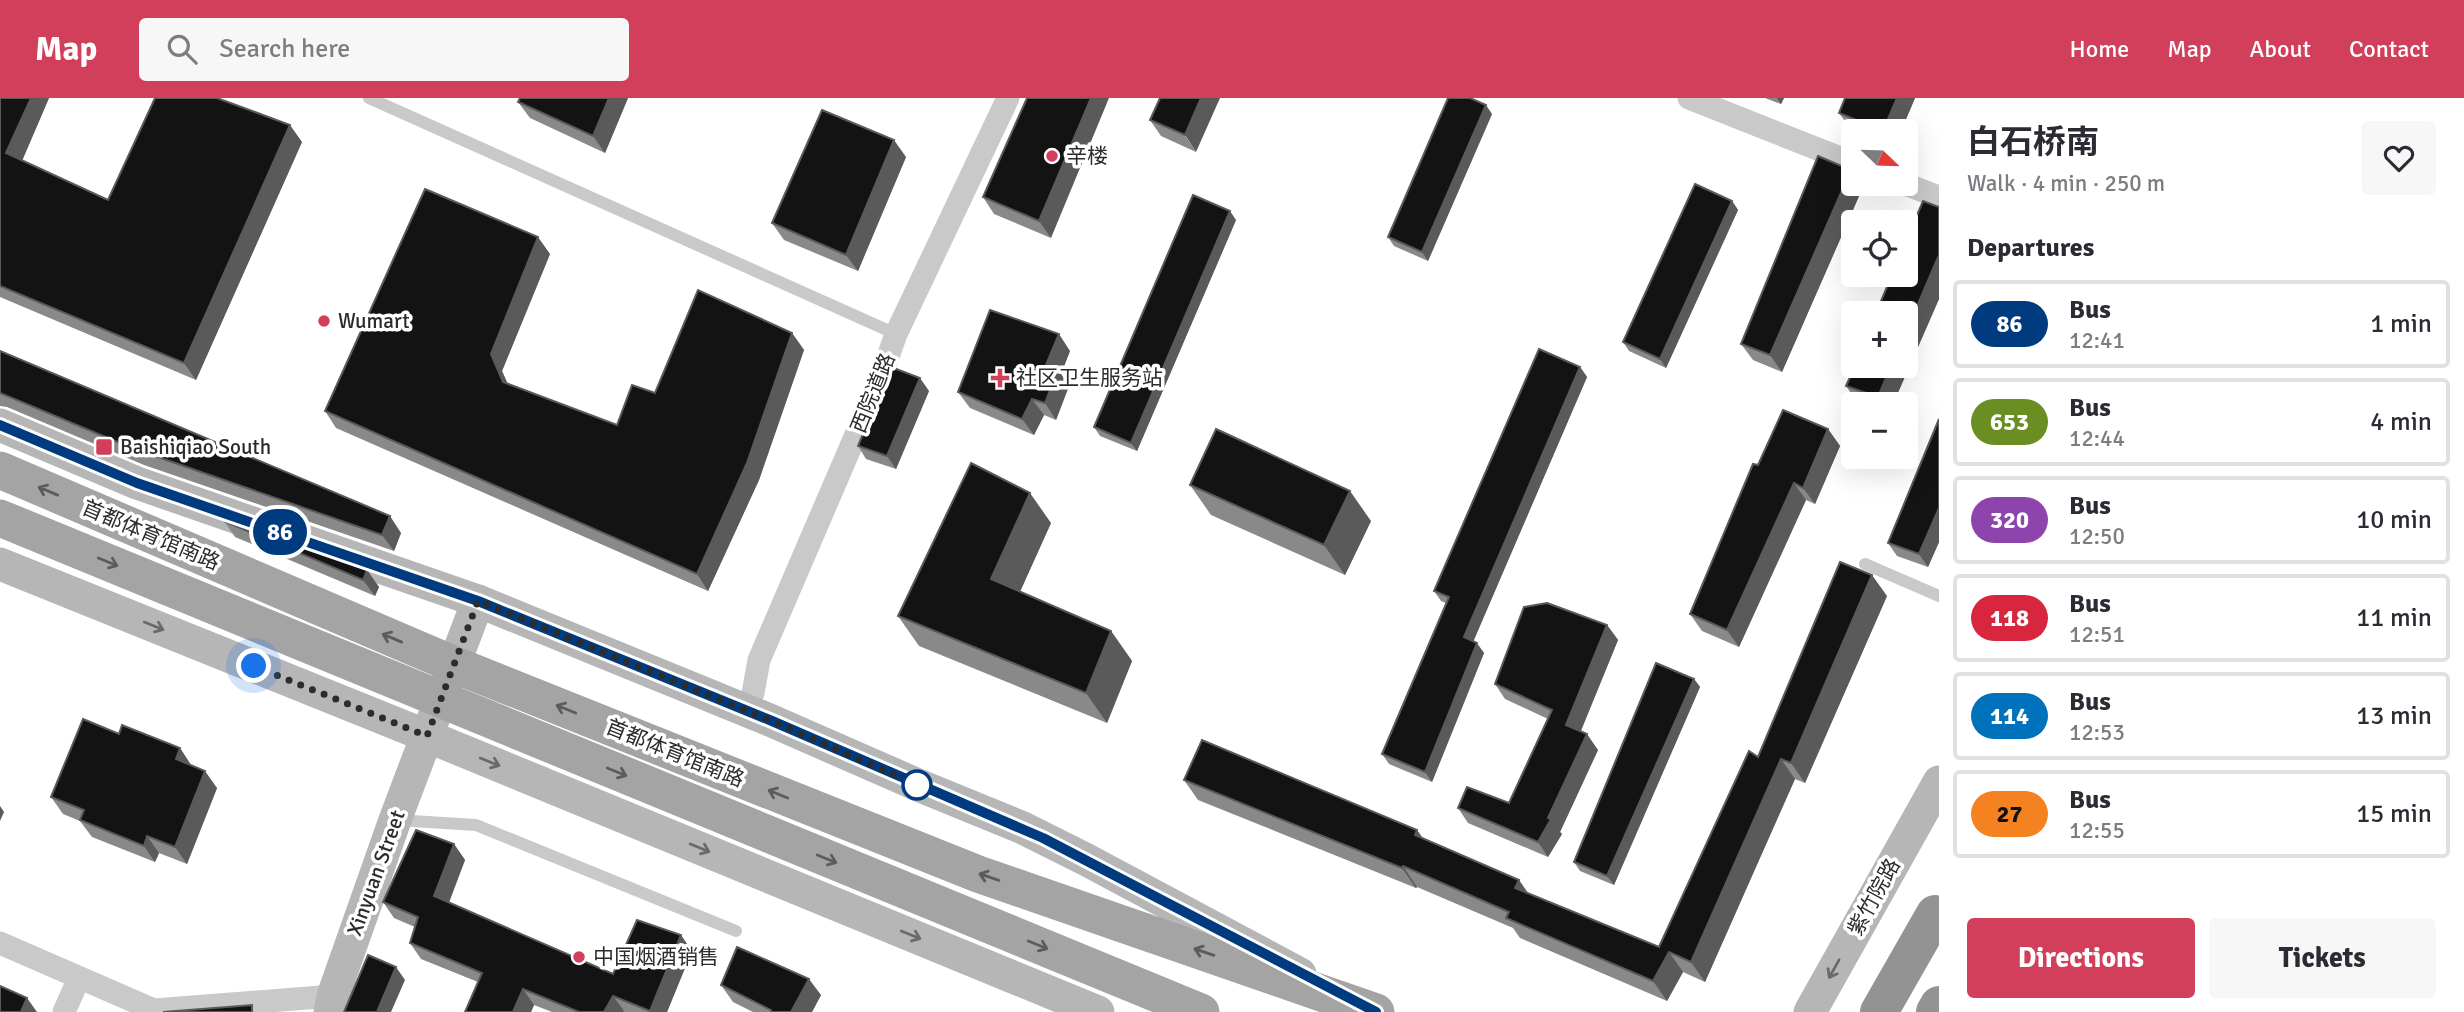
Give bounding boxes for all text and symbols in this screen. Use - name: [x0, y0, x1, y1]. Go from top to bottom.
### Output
- search box: [139, 18, 629, 81]
- text: Map: [35, 29, 97, 70]
- icon: search: [163, 30, 201, 68]
- text: Search here: [219, 33, 350, 65]
- text: Home: [2069, 34, 2129, 64]
- text: Map: [2167, 34, 2212, 64]
- text: About: [2250, 34, 2311, 64]
- text: Contact: [2349, 34, 2429, 64]
- north arrow: [1841, 119, 1918, 196]
- map controls: [1841, 119, 1918, 469]
- button: heart: [2362, 121, 2436, 195]
- text: 白石桥南: [1967, 122, 2099, 163]
- place label: 辛楼: [1066, 143, 1108, 169]
- marker: 辛楼: [1044, 148, 1060, 164]
- text: Walk · 4 min · 250 m: [1967, 169, 2165, 198]
- button: locate: [1841, 210, 1918, 287]
- text: Departures: [1967, 232, 2094, 264]
- text: Bus: [2069, 294, 2111, 326]
- button: +: [1841, 301, 1918, 378]
- place label: Wumart: [338, 308, 410, 334]
- text: 1 min: [2370, 308, 2432, 340]
- text: 86: [1997, 309, 2022, 339]
- marker: Wumart: [316, 313, 332, 329]
- text: 12:41: [2069, 326, 2125, 355]
- street label: 西院道路: [845, 349, 901, 437]
- place label: 社区卫生服务站: [1016, 365, 1163, 391]
- marker: 社区卫生服务站: [990, 368, 1010, 388]
- button: −: [1841, 392, 1918, 469]
- text: Bus: [2069, 392, 2111, 424]
- text: 4 min: [2370, 406, 2432, 438]
- text: 653: [1990, 407, 2029, 437]
- text: 12:44: [2069, 424, 2125, 453]
- place label: Baishiqiao South: [120, 434, 271, 460]
- marker: Baishiqiao South: [94, 437, 114, 457]
- one-way arrow: [37, 483, 59, 496]
- text: Bus: [2069, 490, 2111, 522]
- street label: 首都体育馆南路: [78, 494, 224, 576]
- text: 10 min: [2356, 504, 2432, 536]
- text: 320: [1990, 505, 2029, 535]
- line badge: 86: [248, 509, 312, 555]
- text: 86: [267, 517, 293, 547]
- text: 12:50: [2069, 522, 2125, 551]
- one-way arrow: [97, 557, 119, 570]
- text: Bus: [2069, 588, 2111, 620]
- text: 11 min: [2356, 602, 2432, 634]
- text: 118: [1990, 603, 2029, 633]
- text: 12:51: [2069, 620, 2125, 649]
- one-way arrow: [143, 621, 165, 634]
- one-way arrow: [382, 631, 403, 644]
- your location: [236, 648, 271, 683]
- text: Bus: [2069, 686, 2111, 718]
- text: 13 min: [2356, 700, 2432, 732]
- text: 114: [1990, 701, 2029, 731]
- one-way arrow: [556, 702, 578, 715]
- street label: 首都体育馆南路: [602, 713, 748, 793]
- text: 12:53: [2069, 718, 2125, 747]
- one-way arrow: [479, 756, 500, 769]
- one-way arrow: [606, 766, 627, 779]
- unlabelled marker: [902, 770, 932, 800]
- text: Bus: [2069, 784, 2111, 816]
- one-way arrow: [767, 786, 789, 799]
- text: 15 min: [2356, 798, 2432, 830]
- text: 27: [1997, 799, 2022, 829]
- street label: Xinyuan Street: [341, 807, 411, 939]
- text: 12:55: [2069, 816, 2125, 845]
- one-way arrow: [689, 843, 711, 856]
- one-way arrow: [816, 853, 838, 866]
- street label: 紫竹院路: [1842, 854, 1906, 940]
- one-way arrow: [979, 870, 1001, 882]
- button: Directions: [1967, 918, 2195, 998]
- button: Tickets: [2209, 918, 2436, 998]
- one-way arrow: [899, 929, 921, 942]
- one-way arrow: [1027, 939, 1048, 952]
- place label: 中国烟酒销售: [593, 944, 719, 970]
- one-way arrow: [1194, 945, 1216, 957]
- marker: 中国烟酒销售: [571, 949, 587, 965]
- one-way arrow: [1827, 959, 1841, 979]

